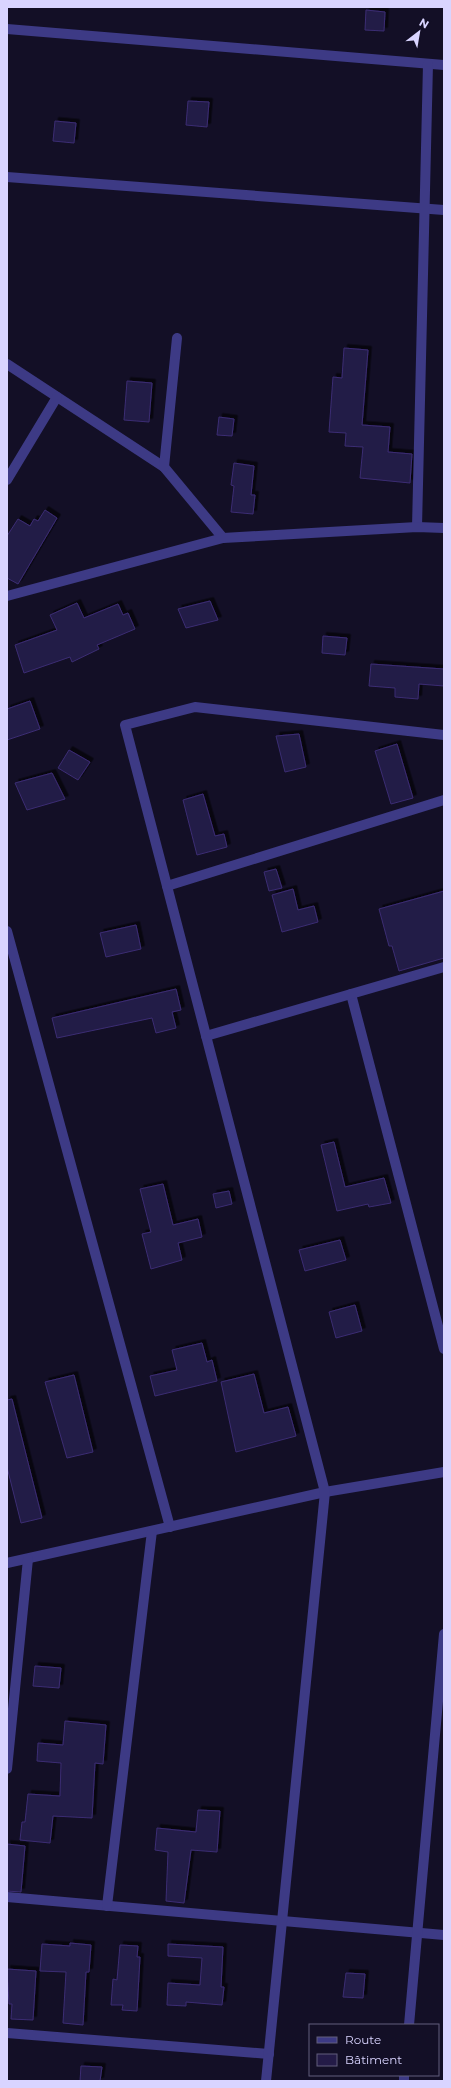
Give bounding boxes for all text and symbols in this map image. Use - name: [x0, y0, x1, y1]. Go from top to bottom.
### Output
- north arrow: [399, 12, 439, 52]
- text: N: [417, 15, 432, 32]
- legend: [309, 2024, 439, 2076]
- text: Route: [345, 2032, 381, 2047]
- text: Bâtiment: [345, 2052, 402, 2067]

